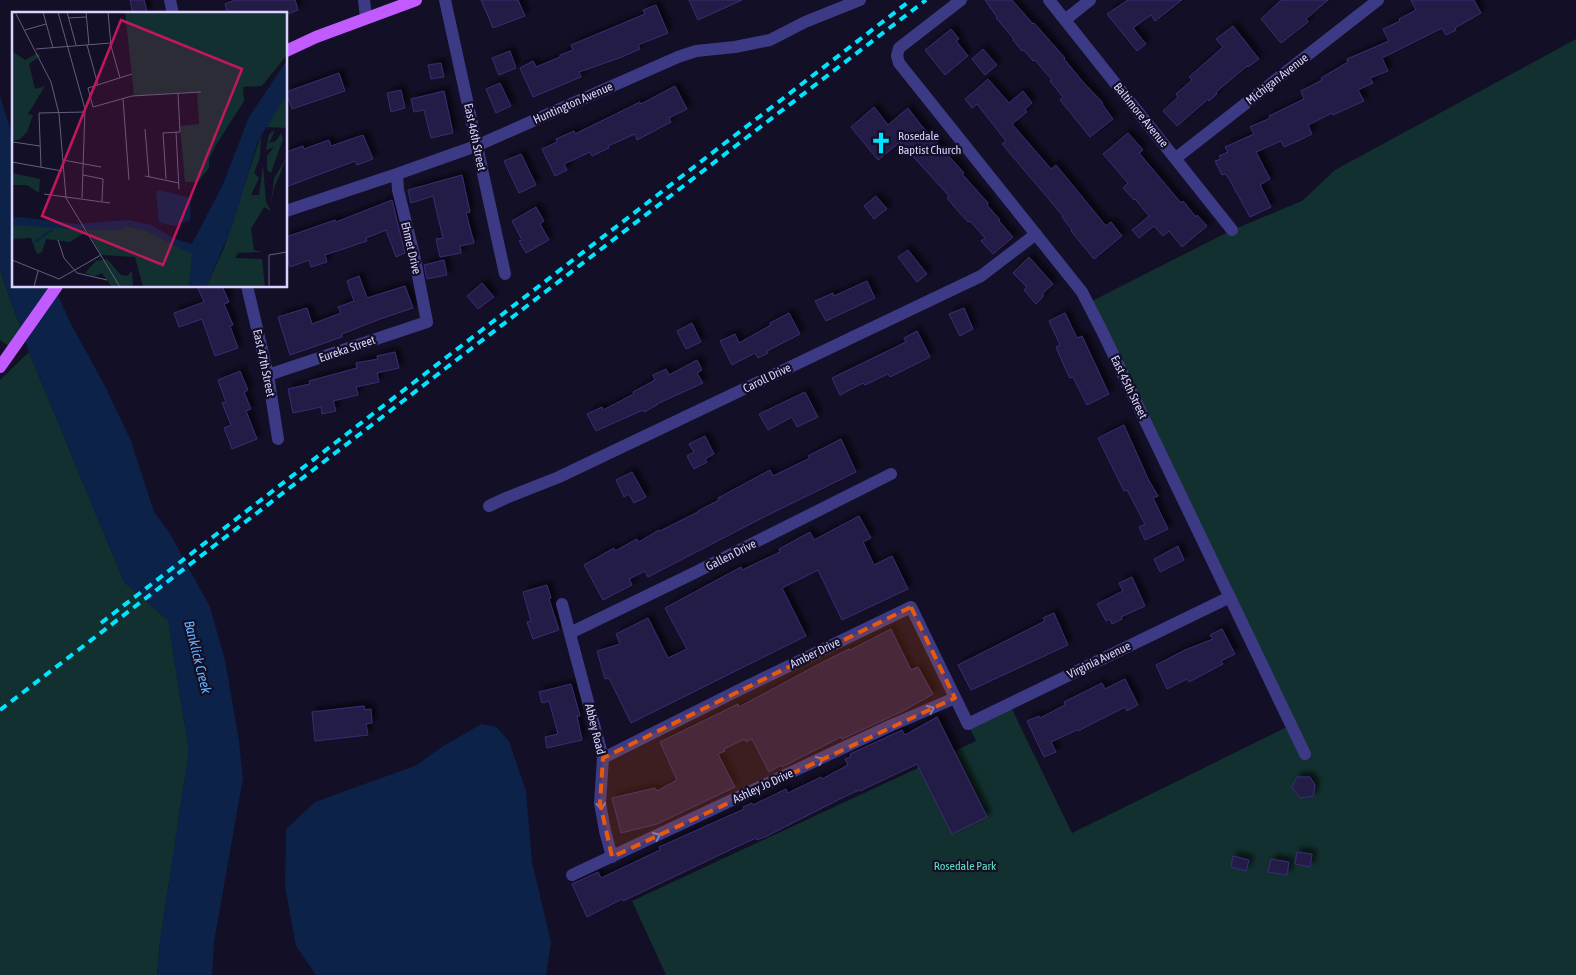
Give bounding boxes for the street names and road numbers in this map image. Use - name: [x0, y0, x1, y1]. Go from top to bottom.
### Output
- street label: Michigan Avenue: [1243, 50, 1311, 108]
- street label: Huntington Avenue: [531, 79, 615, 127]
- street label: Baltimore Avenue: [1111, 80, 1171, 150]
- street label: East 46th Street: [461, 102, 489, 173]
- street label: Ehmet Drive: [398, 220, 424, 276]
- street label: East 47th Street: [250, 328, 278, 399]
- street label: Eureka Street: [317, 333, 378, 365]
- street label: East 45th Street: [1108, 353, 1151, 421]
- street label: Caroll Drive: [741, 360, 793, 396]
- street label: Gallen Drive: [704, 536, 758, 574]
- street label: Amber Drive: [788, 635, 842, 671]
- street label: Virginia Avenue: [1065, 639, 1133, 681]
- street label: Abbey Road: [582, 702, 608, 756]
- street label: Ashley Jo Drive: [730, 766, 796, 806]

